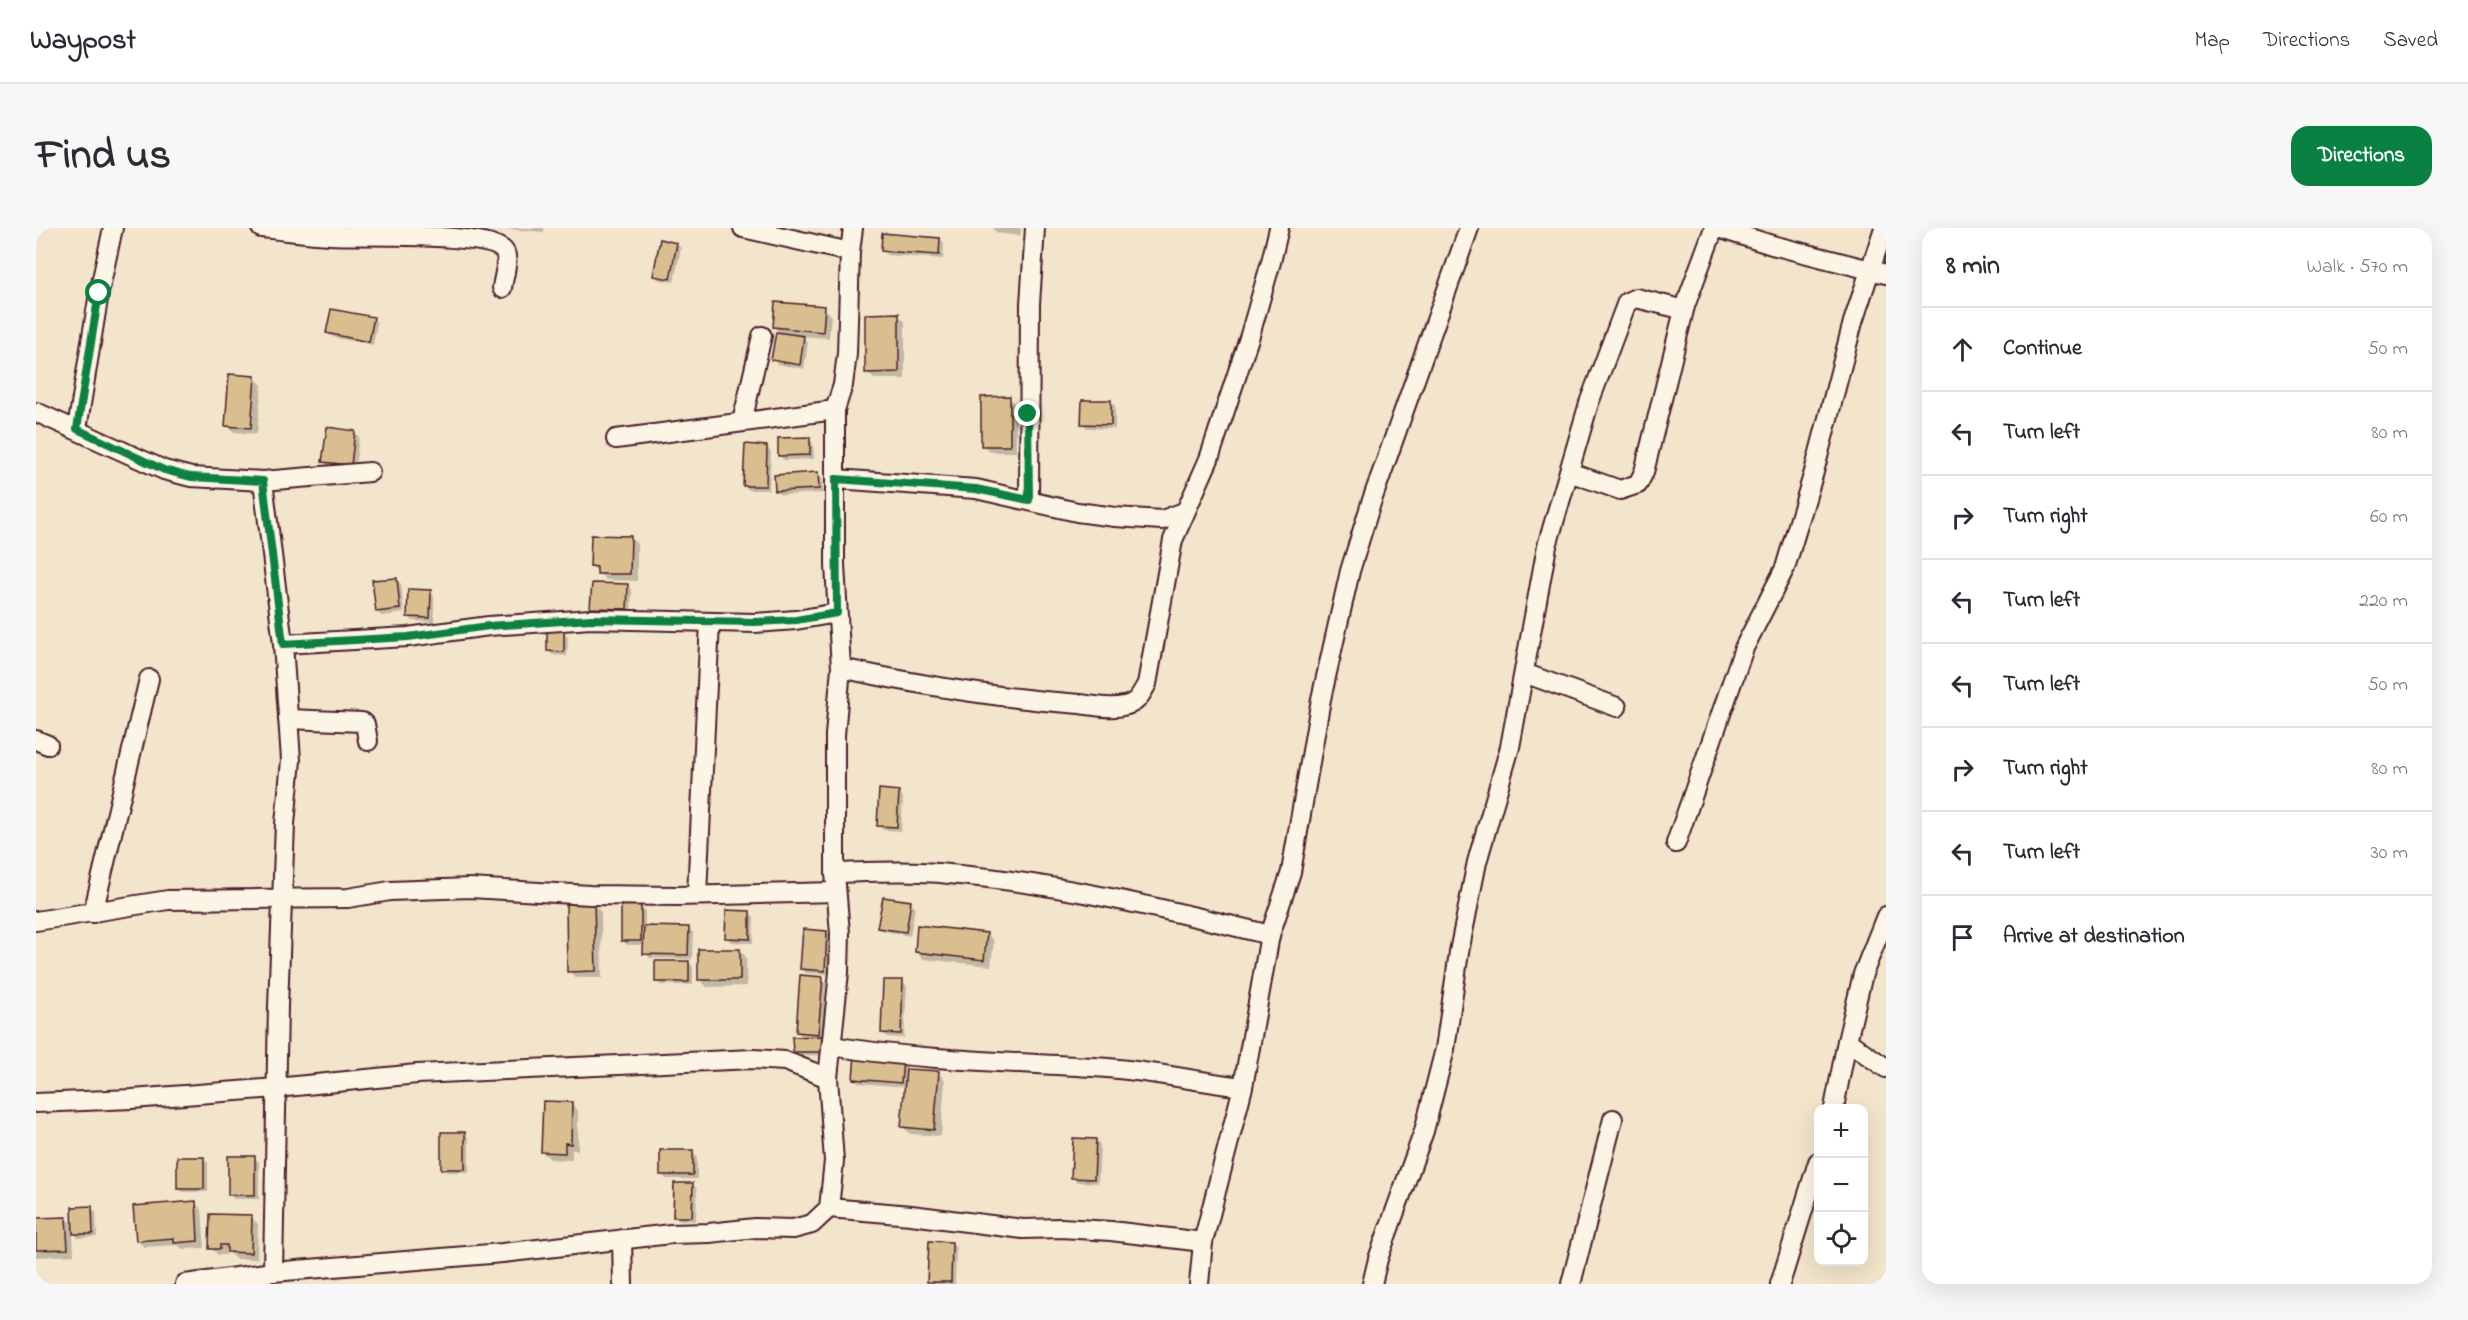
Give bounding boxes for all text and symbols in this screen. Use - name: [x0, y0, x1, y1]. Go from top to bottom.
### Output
- text: Waypost: [30, 21, 136, 62]
- text: Map: [2194, 26, 2230, 56]
- text: Directions: [2263, 26, 2350, 56]
- text: Saved: [2383, 26, 2438, 56]
- text: Find us: [36, 126, 171, 187]
- button: Directions: [2291, 126, 2432, 186]
- text: 8 min: [1946, 248, 2000, 286]
- text: Walk · 570 m: [2306, 253, 2408, 282]
- route start: [85, 279, 111, 305]
- icon: ahead: [1946, 333, 1979, 366]
- text: Continue: [2003, 333, 2082, 365]
- text: 50 m: [2367, 335, 2408, 364]
- route end: [1014, 400, 1040, 426]
- icon: left: [1946, 417, 1979, 450]
- text: Turn left: [2003, 417, 2080, 449]
- text: 80 m: [2371, 419, 2408, 448]
- icon: right: [1946, 501, 1979, 534]
- text: Turn right: [2003, 501, 2088, 533]
- text: 60 m: [2370, 503, 2408, 532]
- icon: left: [1946, 585, 1979, 618]
- text: Turn left: [2003, 585, 2080, 617]
- text: 220 m: [2359, 587, 2408, 616]
- icon: left: [1946, 669, 1979, 702]
- text: Turn left: [2003, 669, 2080, 701]
- text: 50 m: [2367, 671, 2408, 700]
- icon: right: [1946, 753, 1979, 786]
- text: Turn right: [2003, 753, 2088, 785]
- text: 80 m: [2371, 755, 2408, 784]
- icon: left: [1946, 837, 1979, 870]
- text: Turn left: [2003, 837, 2080, 869]
- text: 30 m: [2371, 839, 2408, 868]
- icon: arrive: [1946, 921, 1979, 954]
- text: Arrive at destination: [2003, 921, 2185, 953]
- map controls: [1814, 1104, 1868, 1266]
- button: +: [1814, 1104, 1868, 1158]
- button: −: [1814, 1158, 1868, 1212]
- button: locate: [1814, 1212, 1868, 1266]

